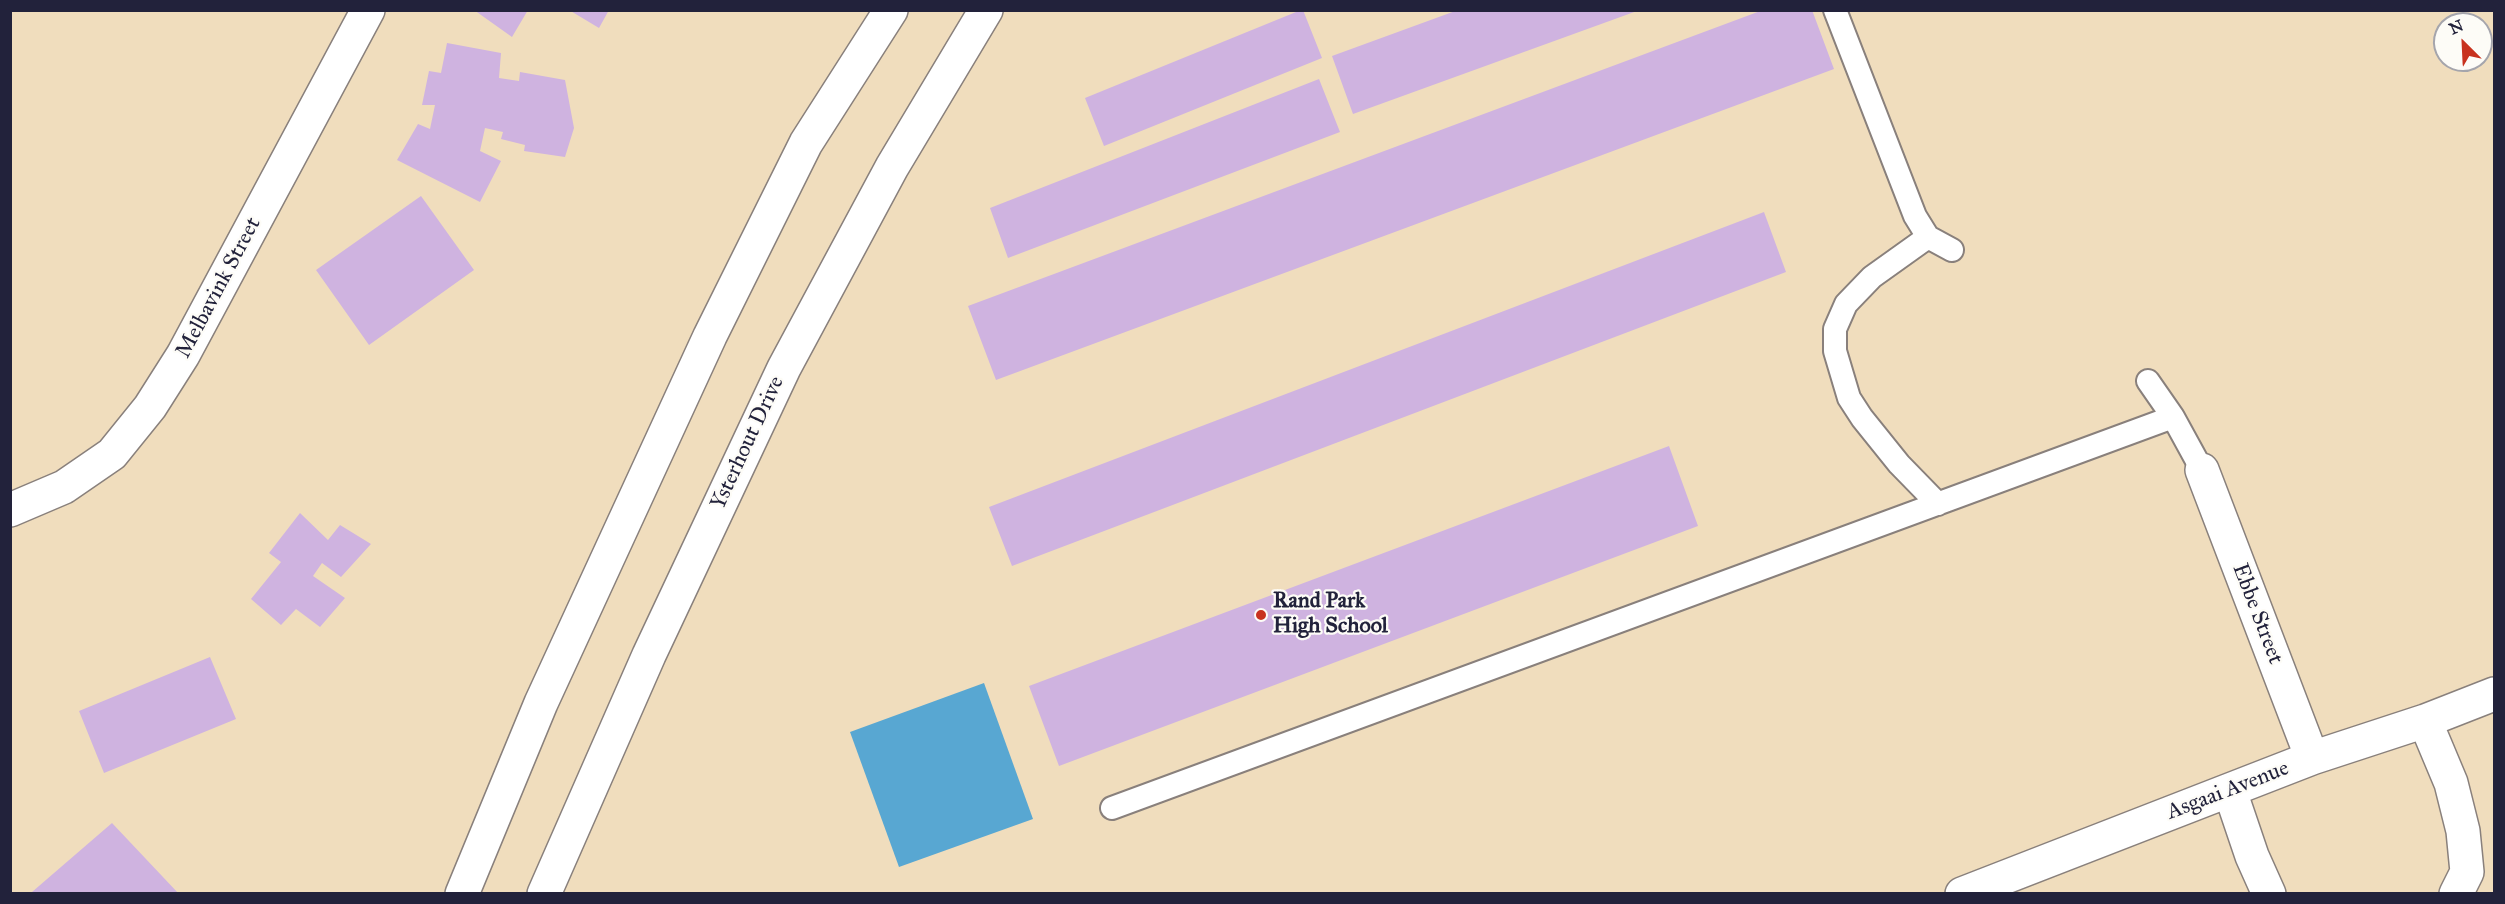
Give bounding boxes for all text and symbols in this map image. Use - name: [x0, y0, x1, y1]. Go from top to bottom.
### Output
- north arrow: [2433, 12, 2493, 72]
- text: N: [2446, 15, 2466, 38]
- street label: Melbavink Street: [171, 213, 267, 363]
- street label: Ysterhout Drive: [706, 372, 790, 514]
- street label: Ebbe Street: [2226, 560, 2288, 668]
- place label: Rand Park High School: [1273, 589, 1388, 640]
- marker: Rand Park High School: [1254, 608, 1268, 622]
- street label: Asgaai Avenue: [2163, 756, 2293, 826]

